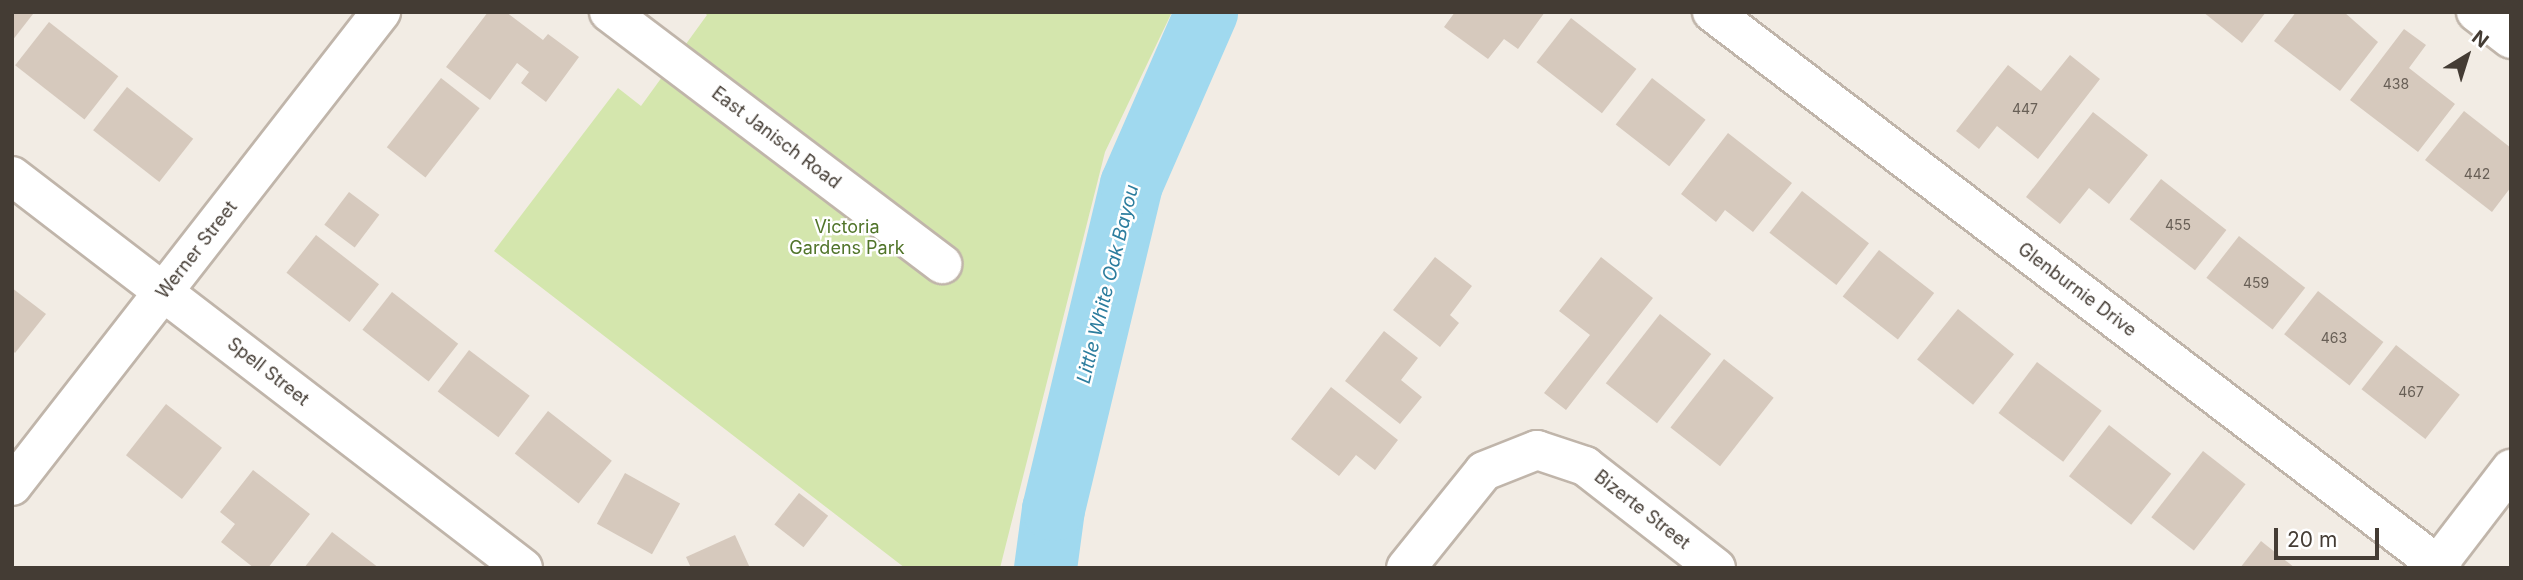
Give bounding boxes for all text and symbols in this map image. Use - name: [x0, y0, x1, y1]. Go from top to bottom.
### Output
- north arrow: [2432, 21, 2502, 91]
- text: N: [2467, 26, 2493, 53]
- house number: 438: [2383, 76, 2409, 92]
- street label: East Janisch Road: [707, 83, 845, 193]
- house number: 447: [2012, 101, 2038, 117]
- house number: 442: [2464, 166, 2490, 182]
- water label: Little White Oak Bayou: [1072, 182, 1144, 386]
- street label: Werner Street: [152, 197, 242, 303]
- park label: Victoria Gardens Park: [789, 217, 905, 260]
- house number: 455: [2165, 217, 2191, 233]
- street label: Glenburnie Drive: [2013, 238, 2141, 342]
- house number: 459: [2243, 275, 2269, 291]
- house number: 463: [2321, 330, 2347, 346]
- street label: Spell Street: [223, 333, 313, 411]
- house number: 467: [2398, 384, 2424, 400]
- street label: Bizerte Street: [1590, 466, 1694, 554]
- scale bar: [2278, 514, 2383, 558]
- text: 20 m: [2287, 527, 2337, 552]

